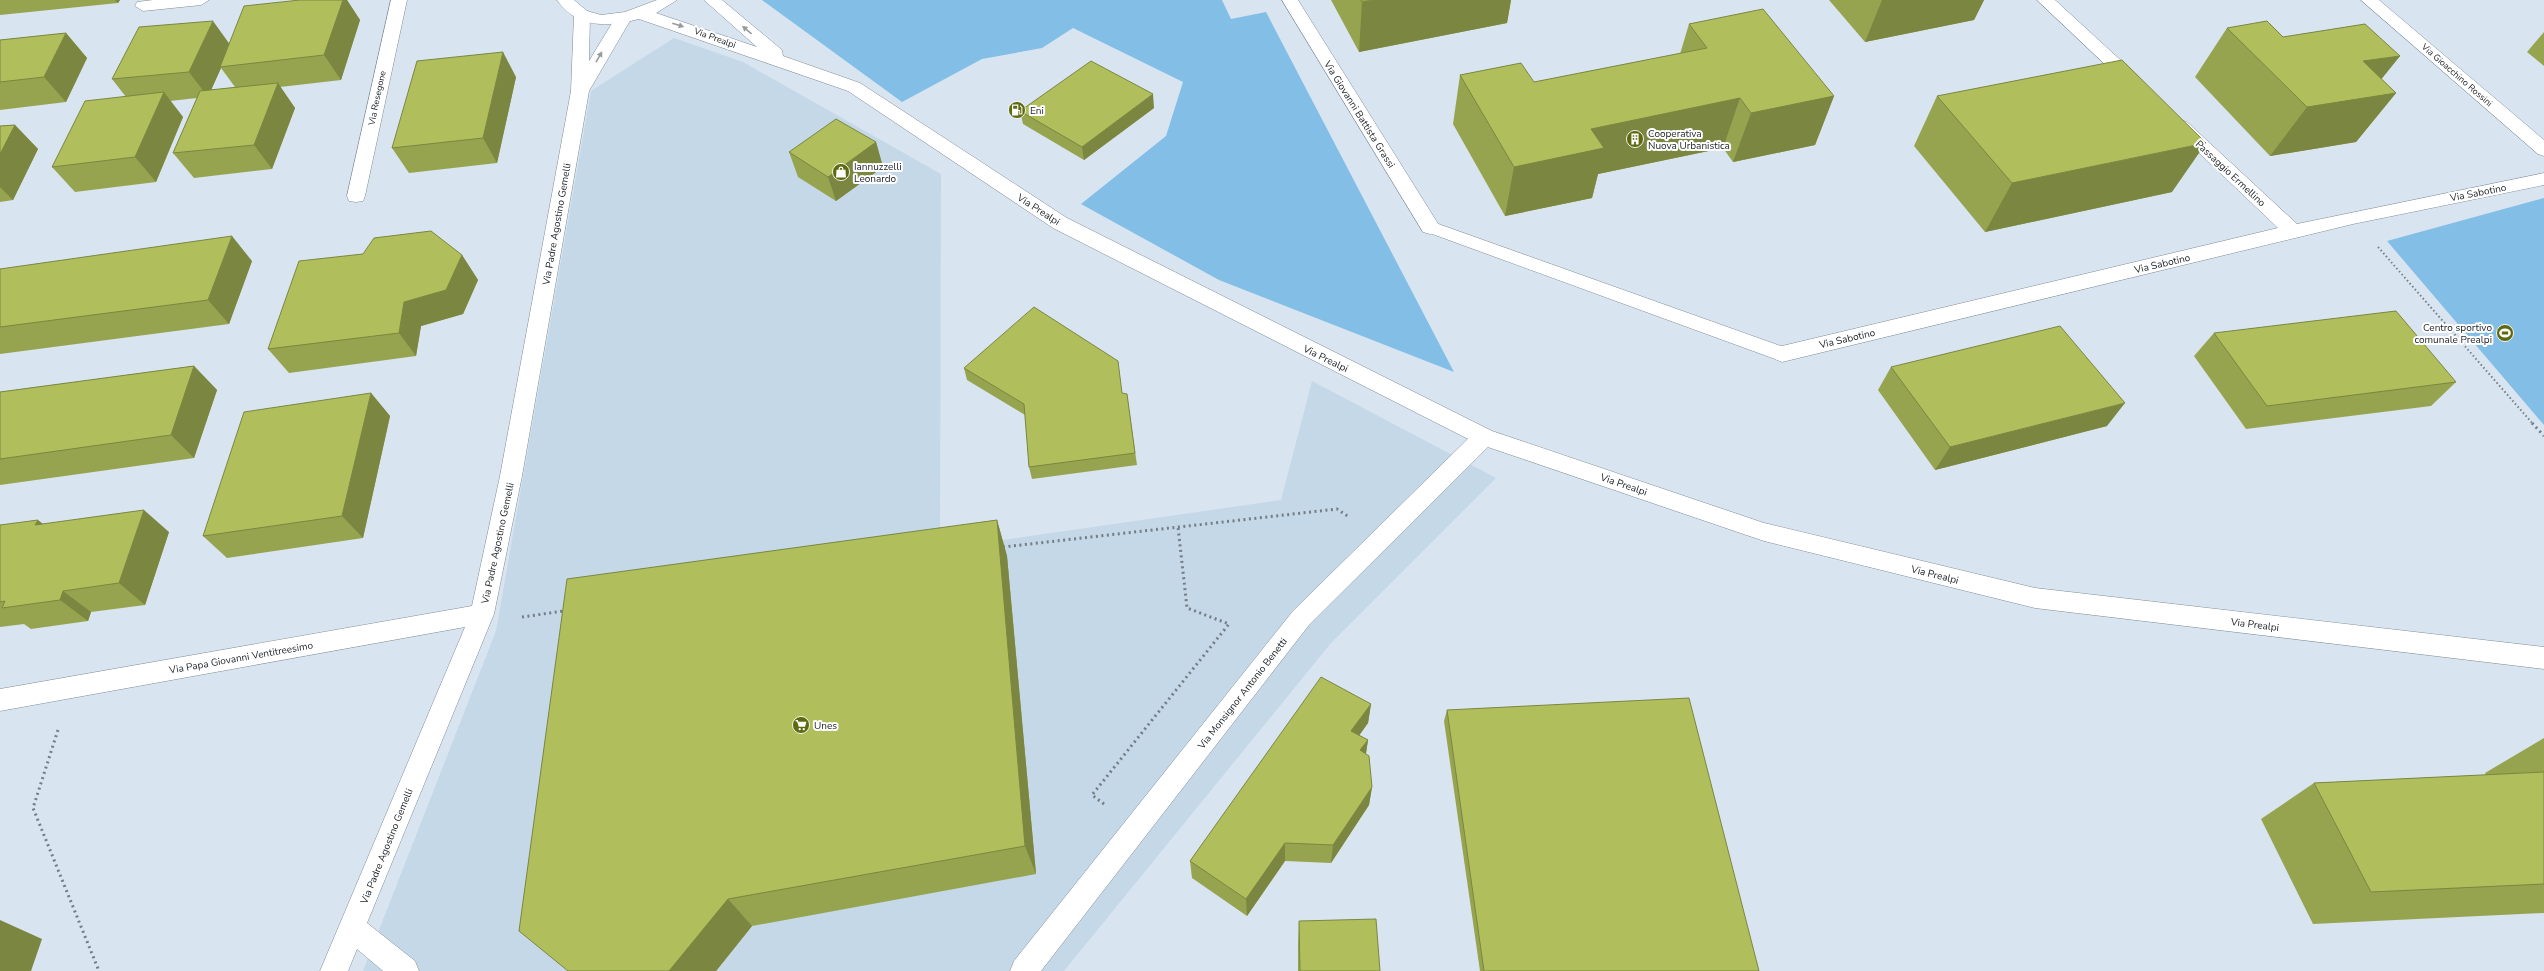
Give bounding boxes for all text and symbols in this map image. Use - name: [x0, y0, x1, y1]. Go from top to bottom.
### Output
- one-way arrow: [672, 22, 684, 28]
- street label: Via Prealpi: [691, 25, 738, 51]
- one-way arrow: [742, 25, 753, 34]
- street label: Via Gioacchino Rossini: [2418, 40, 2495, 109]
- one-way arrow: [596, 51, 603, 63]
- street label: Via Giovanni Battista Grassi: [1320, 57, 1398, 171]
- street label: Via Resegone: [365, 69, 389, 127]
- fuel station icon: Eni: [1007, 100, 1027, 120]
- place label: Eni: [1030, 104, 1044, 118]
- place label: Cooperativa Nuova Urbanistica: [1648, 127, 1730, 153]
- building icon: Cooperativa Nuova Urbanistica: [1625, 129, 1645, 149]
- street label: Passaggio Ermellino: [2192, 137, 2269, 210]
- place label: Iannuzzelli Leonardo: [854, 160, 902, 186]
- street label: Via Padre Agostino Gemelli: [539, 162, 575, 287]
- shop icon: Iannuzzelli Leonardo: [831, 162, 851, 182]
- street label: Via Sabotino: [2448, 181, 2508, 205]
- street label: Via Prealpi: [1013, 190, 1063, 229]
- street label: Via Sabotino: [2132, 251, 2192, 277]
- place label: Centro sportivo comunale Prealpi: [2414, 321, 2492, 347]
- sports icon: Centro sportivo comunale Prealpi: [2495, 323, 2515, 343]
- street label: Via Sabotino: [1817, 326, 1877, 352]
- street label: Via Prealpi: [1300, 342, 1350, 376]
- street label: Via Prealpi: [1597, 470, 1649, 499]
- street label: Via Padre Agostino Gemelli: [478, 481, 518, 606]
- street label: Via Prealpi: [1909, 562, 1960, 588]
- street label: Via Prealpi: [2229, 615, 2280, 635]
- street label: Via Monsignor Antonio Benetti: [1194, 635, 1291, 753]
- street label: Via Papa Giovanni Ventitreesimo: [167, 638, 315, 678]
- supermarket icon: Unes: [791, 715, 811, 735]
- place label: Unes: [814, 719, 837, 733]
- street label: Via Padre Agostino Gemelli: [357, 787, 417, 907]

